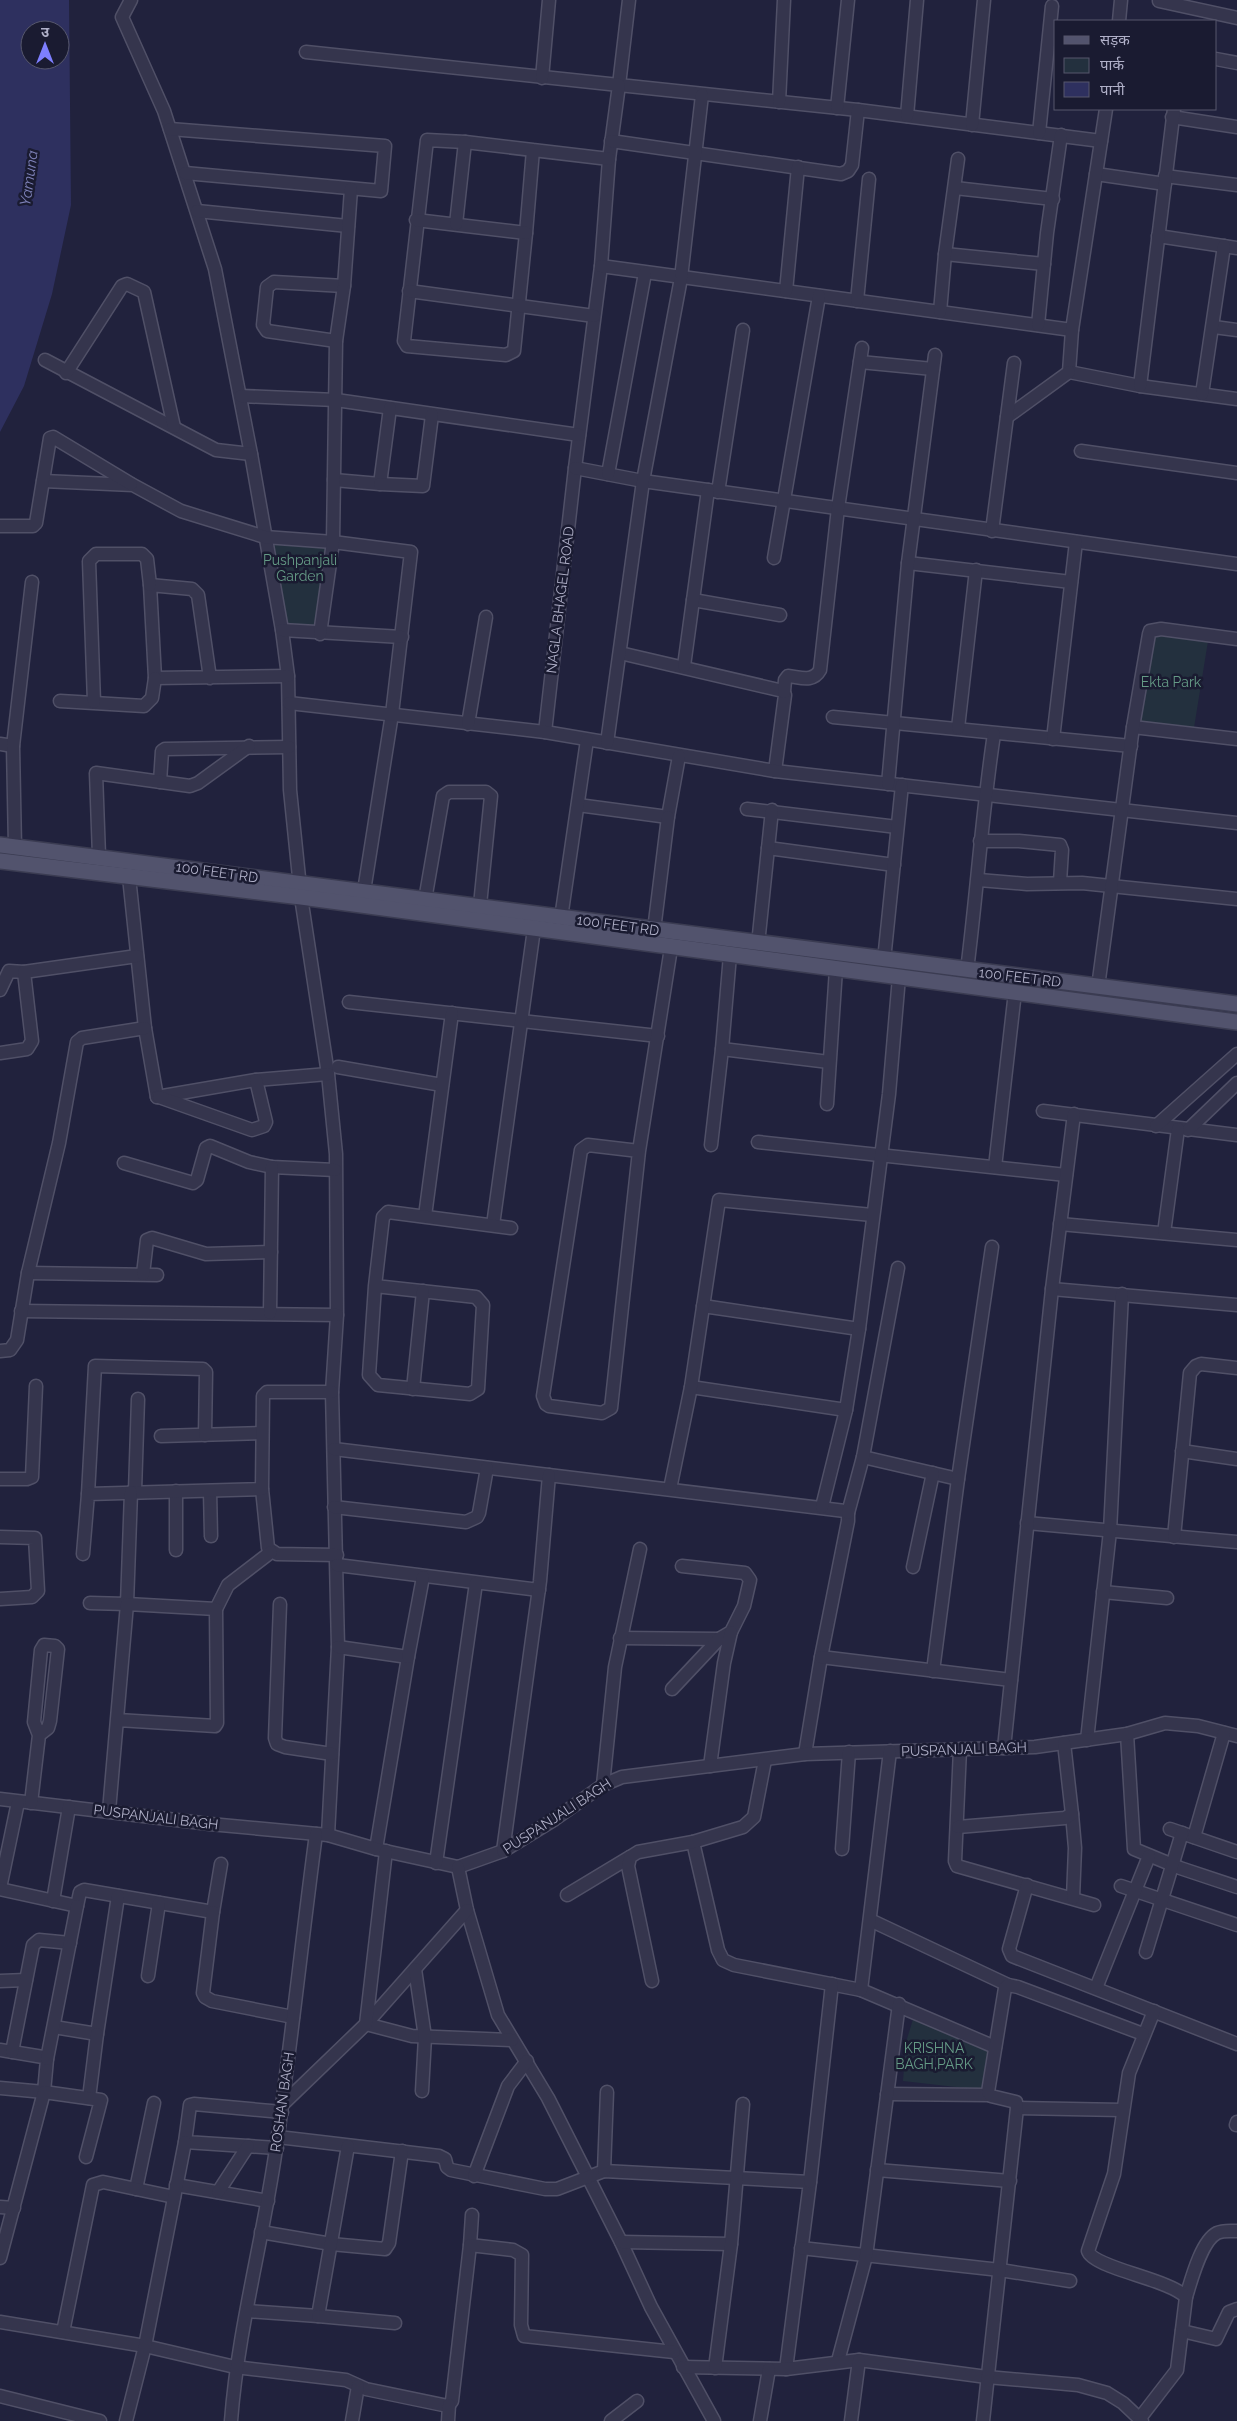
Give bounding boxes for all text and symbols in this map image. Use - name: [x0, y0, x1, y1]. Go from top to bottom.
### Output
- north arrow: [20, 20, 70, 70]
- legend: [1054, 20, 1217, 110]
- text: उ: [41, 24, 50, 40]
- text: सड़क: [1100, 31, 1130, 49]
- text: पार्क: [1100, 56, 1124, 74]
- text: पानी: [1100, 81, 1126, 99]
- water label: Yamuna: [16, 149, 42, 207]
- street label: NAGLA BHAGEL ROAD: [543, 526, 577, 674]
- park label: Pushpanjali Garden: [263, 552, 337, 584]
- park label: Ekta Park: [1141, 674, 1202, 690]
- street label: 100 FEET RD: [175, 858, 259, 886]
- street label: 100 FEET RD: [576, 911, 660, 939]
- street label: 100 FEET RD: [978, 964, 1062, 990]
- street label: PUSPANJALI BAGH: [901, 1739, 1027, 1759]
- street label: PUSPANJALI BAGH: [500, 1775, 614, 1857]
- street label: PUSPANJALI BAGH: [93, 1801, 219, 1833]
- park label: KRISHNA BAGH,PARK: [895, 2040, 973, 2072]
- street label: ROSHAN BAGH: [267, 2051, 297, 2153]

